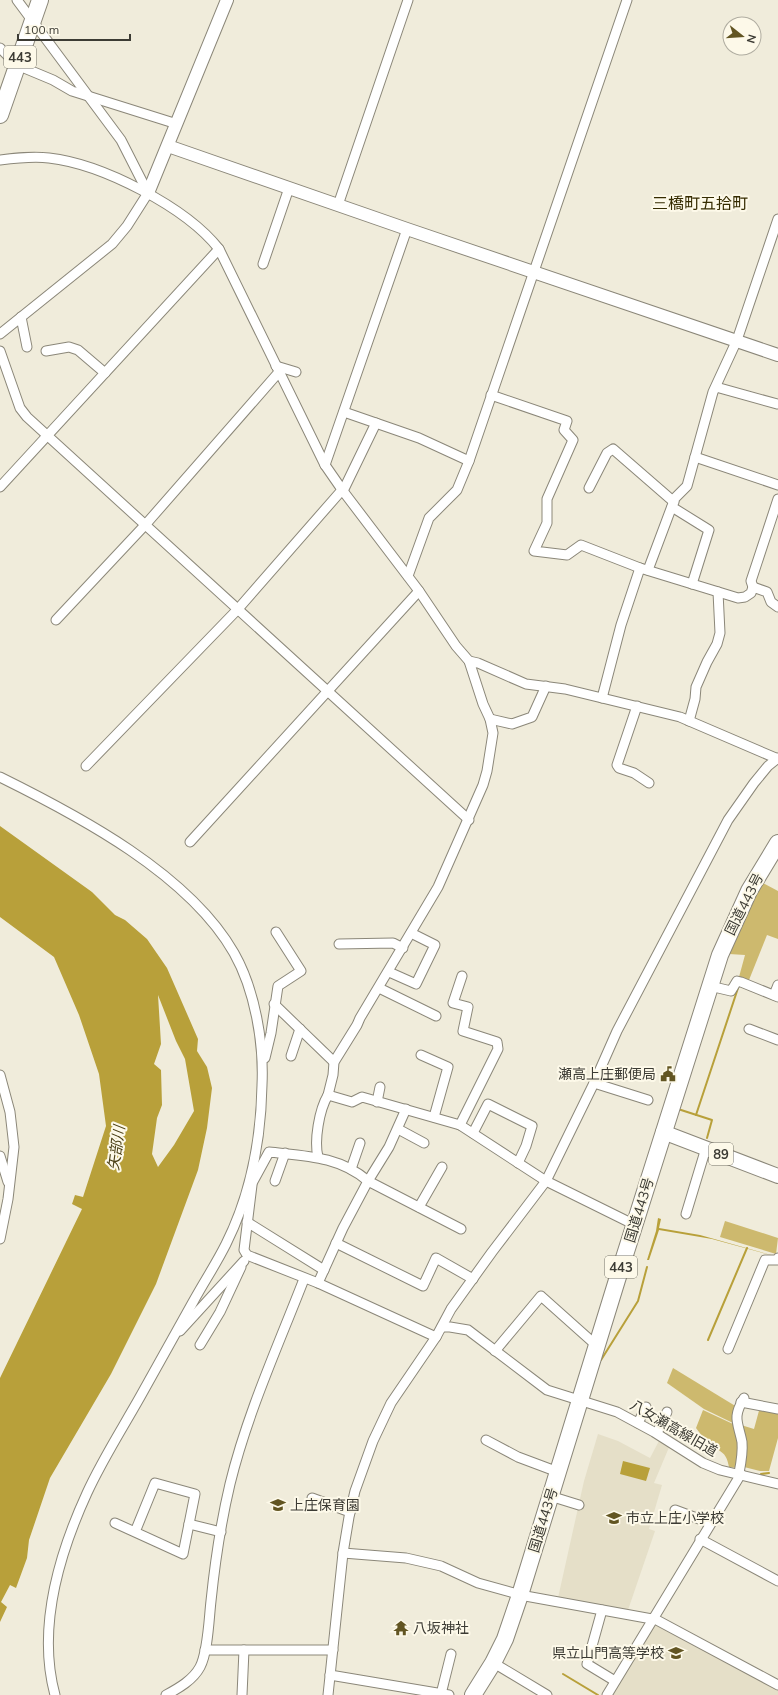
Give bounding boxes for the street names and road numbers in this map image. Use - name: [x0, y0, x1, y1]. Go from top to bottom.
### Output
- road number: 443: [4, 46, 36, 68]
- street label: 国道443号: [721, 870, 767, 938]
- road number: 89: [709, 1143, 733, 1165]
- street label: 国道443号: [621, 1175, 657, 1245]
- road number: 443: [605, 1256, 637, 1278]
- street label: 八女瀬高線旧道: [627, 1396, 721, 1460]
- street label: 国道443号: [525, 1485, 561, 1555]

